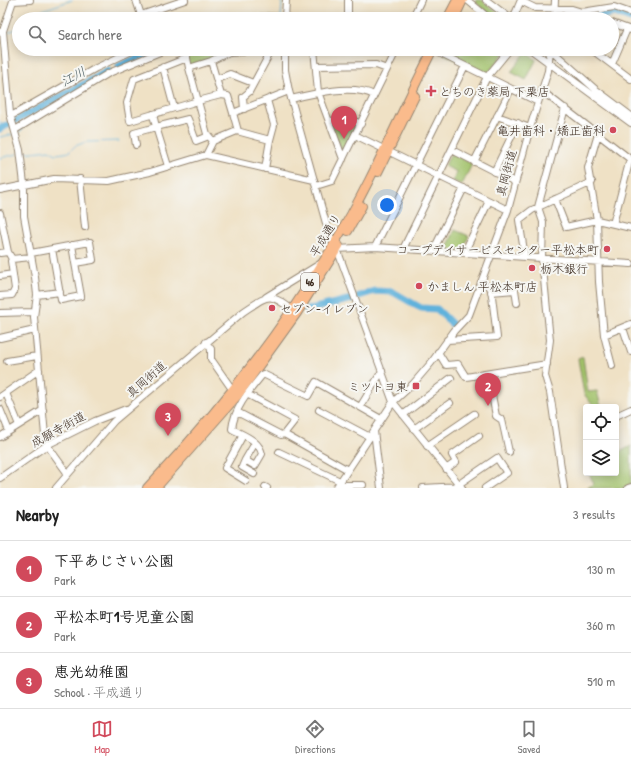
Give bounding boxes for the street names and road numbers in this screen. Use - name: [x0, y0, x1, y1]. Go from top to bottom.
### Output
- street label: 真岡街道: [492, 148, 520, 198]
- street label: 平成通り: [305, 210, 345, 260]
- road number: 46: [301, 273, 319, 291]
- street label: 真岡街道: [122, 357, 170, 401]
- street label: 成願寺街道: [28, 407, 88, 451]

